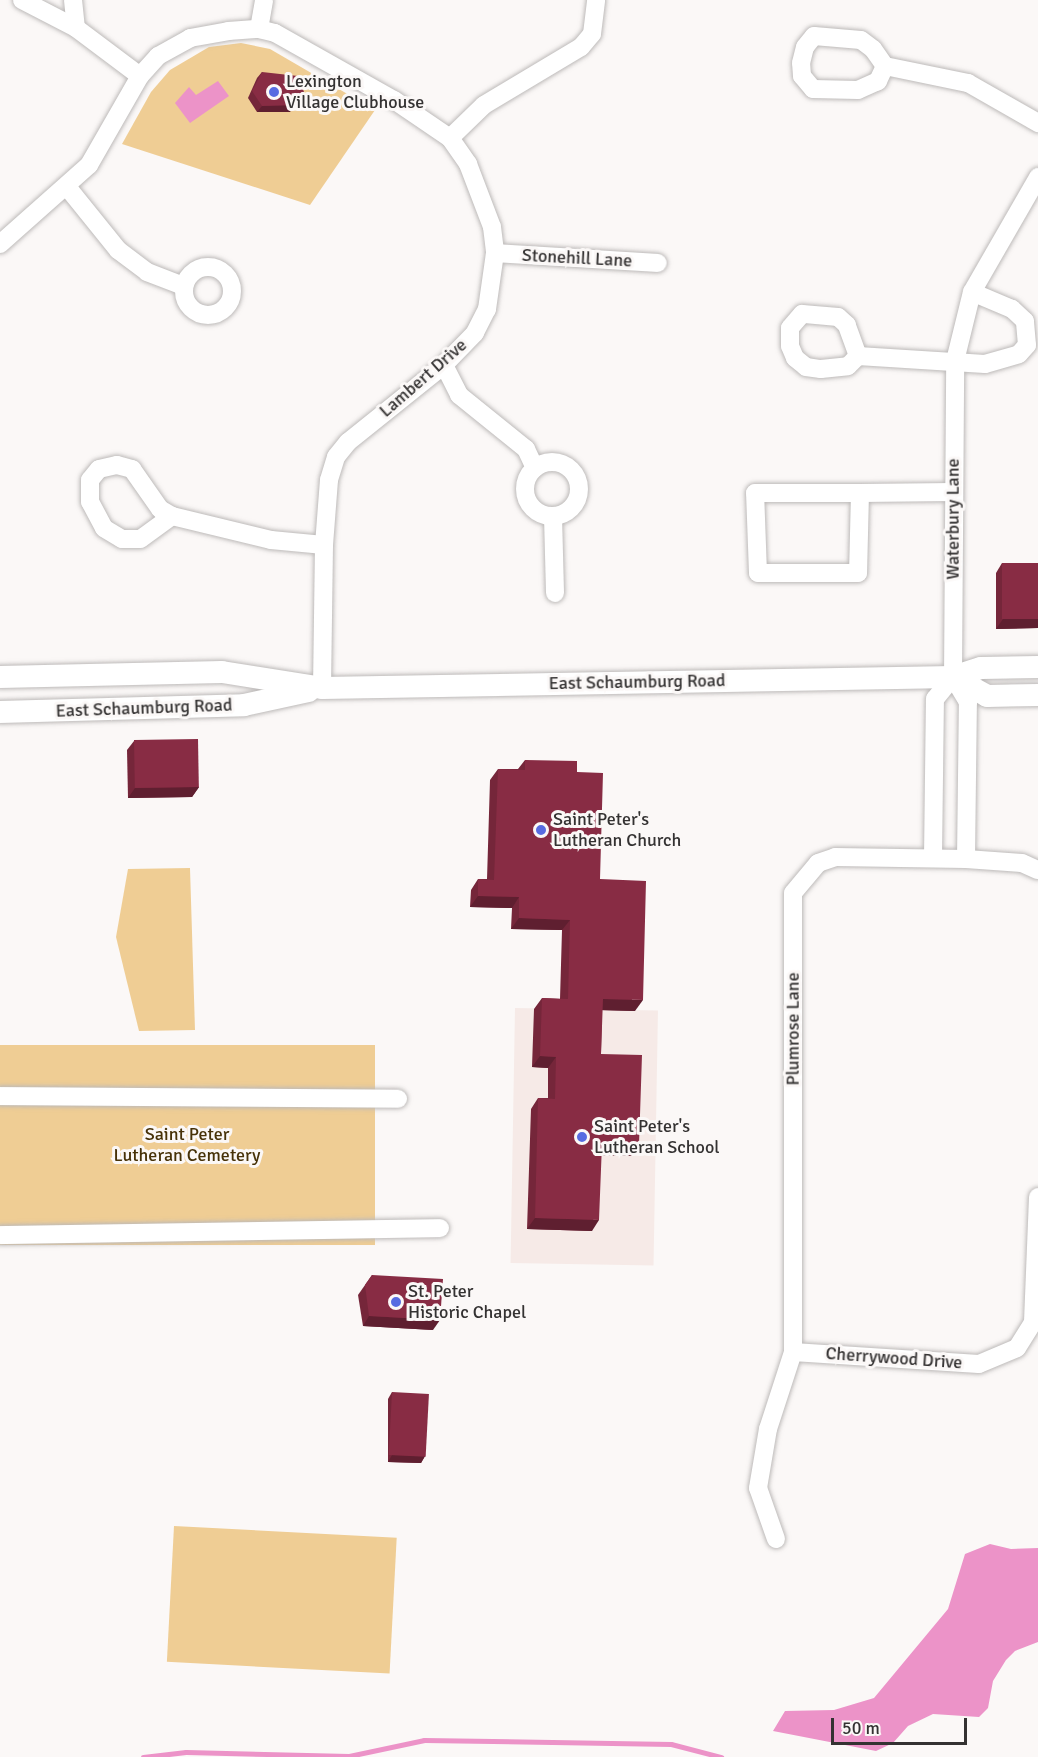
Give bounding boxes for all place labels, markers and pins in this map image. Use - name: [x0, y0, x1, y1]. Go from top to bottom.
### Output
- place label: Lexington Village Clubhouse: [286, 71, 424, 113]
- marker: Lexington Village Clubhouse: [267, 85, 281, 99]
- place label: Saint Peter's Lutheran Church: [553, 809, 681, 852]
- marker: Saint Peter's Lutheran Church: [534, 823, 548, 837]
- place label: Saint Peter's Lutheran School: [594, 1116, 720, 1158]
- marker: Saint Peter's Lutheran School: [575, 1130, 589, 1144]
- place label: St. Peter Historic Chapel: [408, 1281, 526, 1324]
- marker: St. Peter Historic Chapel: [389, 1295, 403, 1309]

